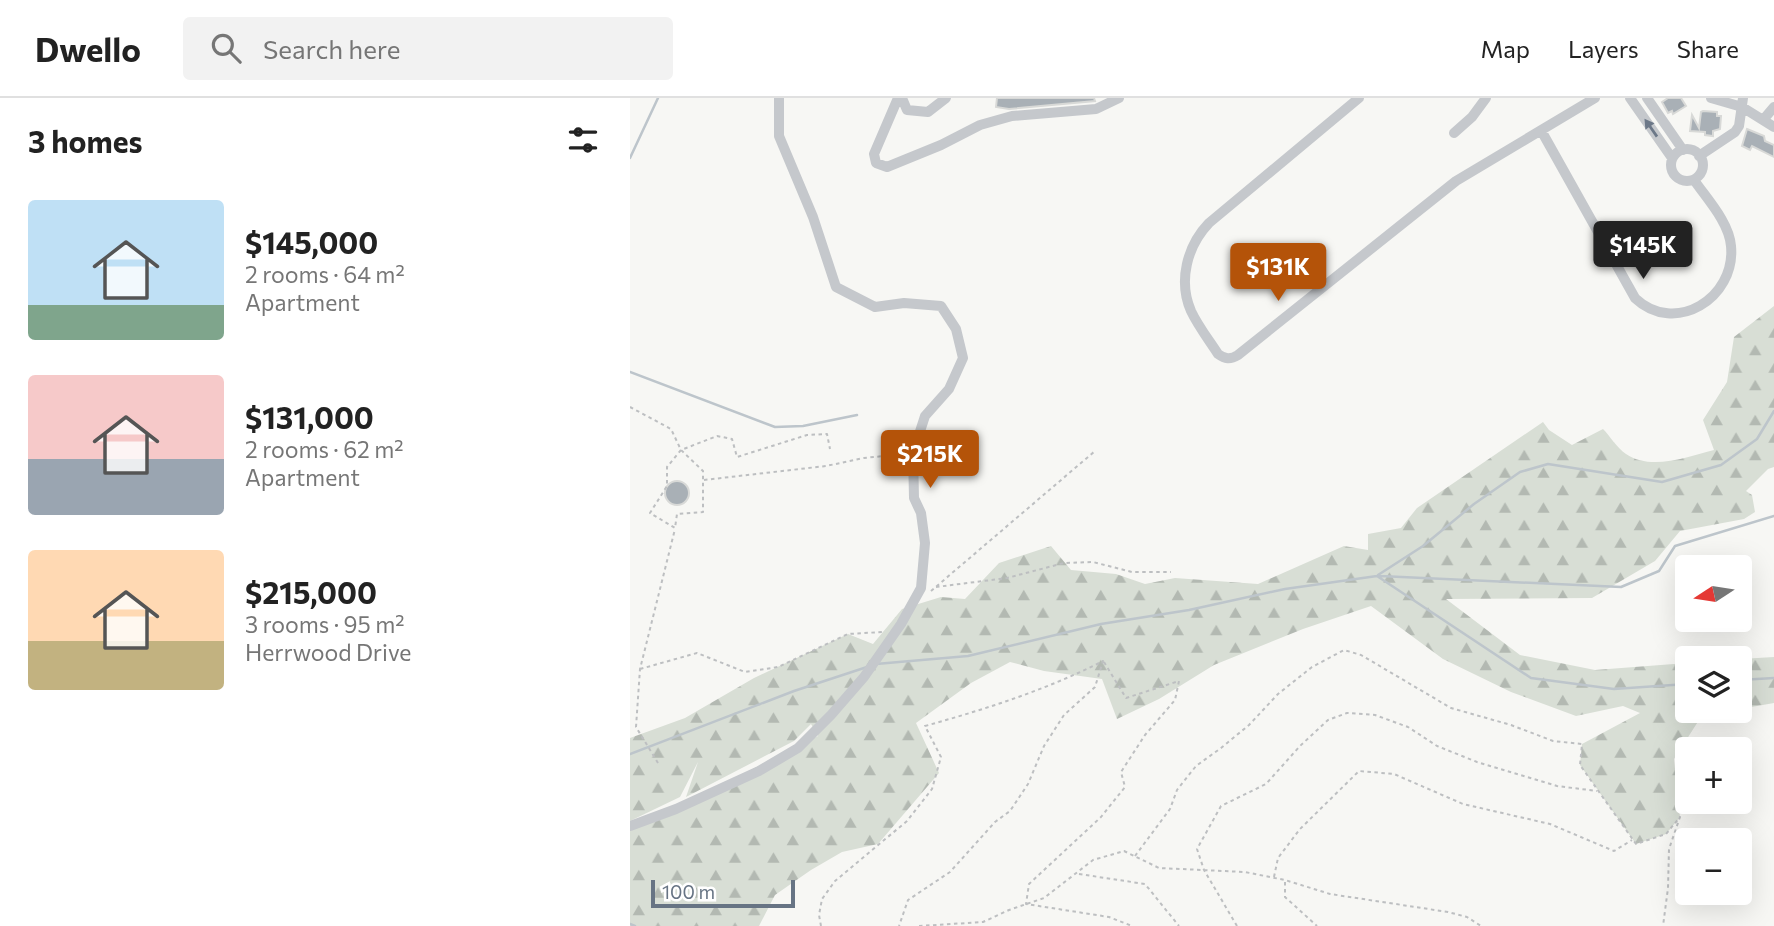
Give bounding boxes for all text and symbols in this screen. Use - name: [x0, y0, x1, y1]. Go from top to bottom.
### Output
- search box: [183, 17, 673, 80]
- text: Dwello: [35, 28, 141, 69]
- icon: search: [207, 29, 245, 67]
- text: Search here: [263, 33, 401, 64]
- text: Map: [1481, 34, 1530, 63]
- text: Layers: [1568, 34, 1639, 63]
- text: Share: [1677, 34, 1739, 63]
- one-way arrow: [1644, 119, 1658, 137]
- icon: filters: [564, 121, 602, 159]
- text: 3 homes: [28, 122, 142, 159]
- pin: $145K: [1594, 222, 1692, 281]
- text: $145,000: [245, 223, 378, 260]
- icon: home: [84, 228, 168, 312]
- text: $145K: [1609, 230, 1677, 258]
- pin: $131K: [1229, 244, 1327, 303]
- text: $131K: [1246, 252, 1310, 280]
- text: 2 rooms · 64 m²: [245, 260, 405, 288]
- text: Apartment: [245, 288, 360, 316]
- text: $131,000: [245, 398, 374, 435]
- icon: home: [84, 403, 168, 487]
- pin: $215K: [881, 430, 979, 490]
- text: 2 rooms · 62 m²: [245, 435, 404, 463]
- text: $215K: [897, 439, 963, 467]
- text: Apartment: [245, 463, 360, 491]
- north arrow: [1675, 555, 1752, 632]
- map controls: [1675, 555, 1752, 905]
- text: $215,000: [245, 573, 377, 610]
- icon: home: [84, 578, 168, 662]
- text: 3 rooms · 95 m²: [245, 610, 404, 638]
- text: Herrwood Drive: [245, 638, 411, 666]
- button: layers: [1675, 646, 1752, 723]
- button: +: [1675, 737, 1752, 814]
- button: −: [1675, 828, 1752, 905]
- scale bar: [651, 877, 794, 909]
- text: 100 m: [662, 880, 715, 903]

